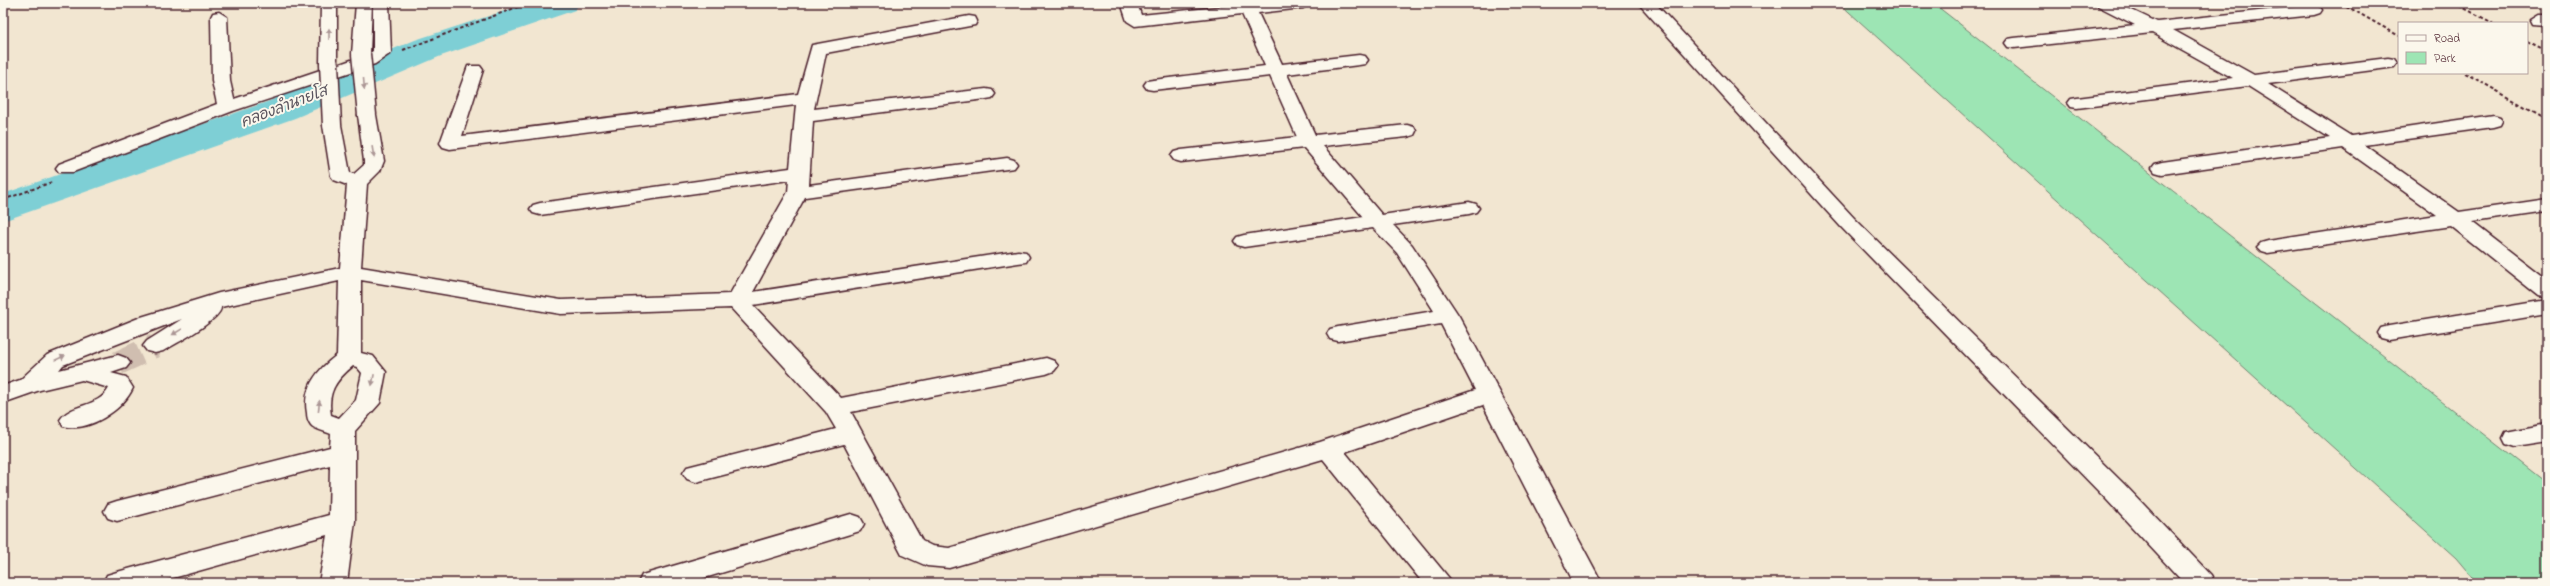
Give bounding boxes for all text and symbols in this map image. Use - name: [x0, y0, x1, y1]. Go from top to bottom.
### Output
- legend: [2398, 22, 2528, 74]
- one-way arrow: [326, 27, 332, 40]
- text: Road: [2434, 30, 2460, 48]
- text: Park: [2434, 50, 2456, 68]
- one-way arrow: [360, 78, 367, 90]
- water label: คลองลำนายโส: [238, 79, 334, 134]
- one-way arrow: [370, 146, 376, 158]
- one-way arrow: [171, 329, 183, 336]
- one-way arrow: [54, 355, 66, 361]
- one-way arrow: [369, 373, 375, 386]
- one-way arrow: [316, 399, 322, 412]

